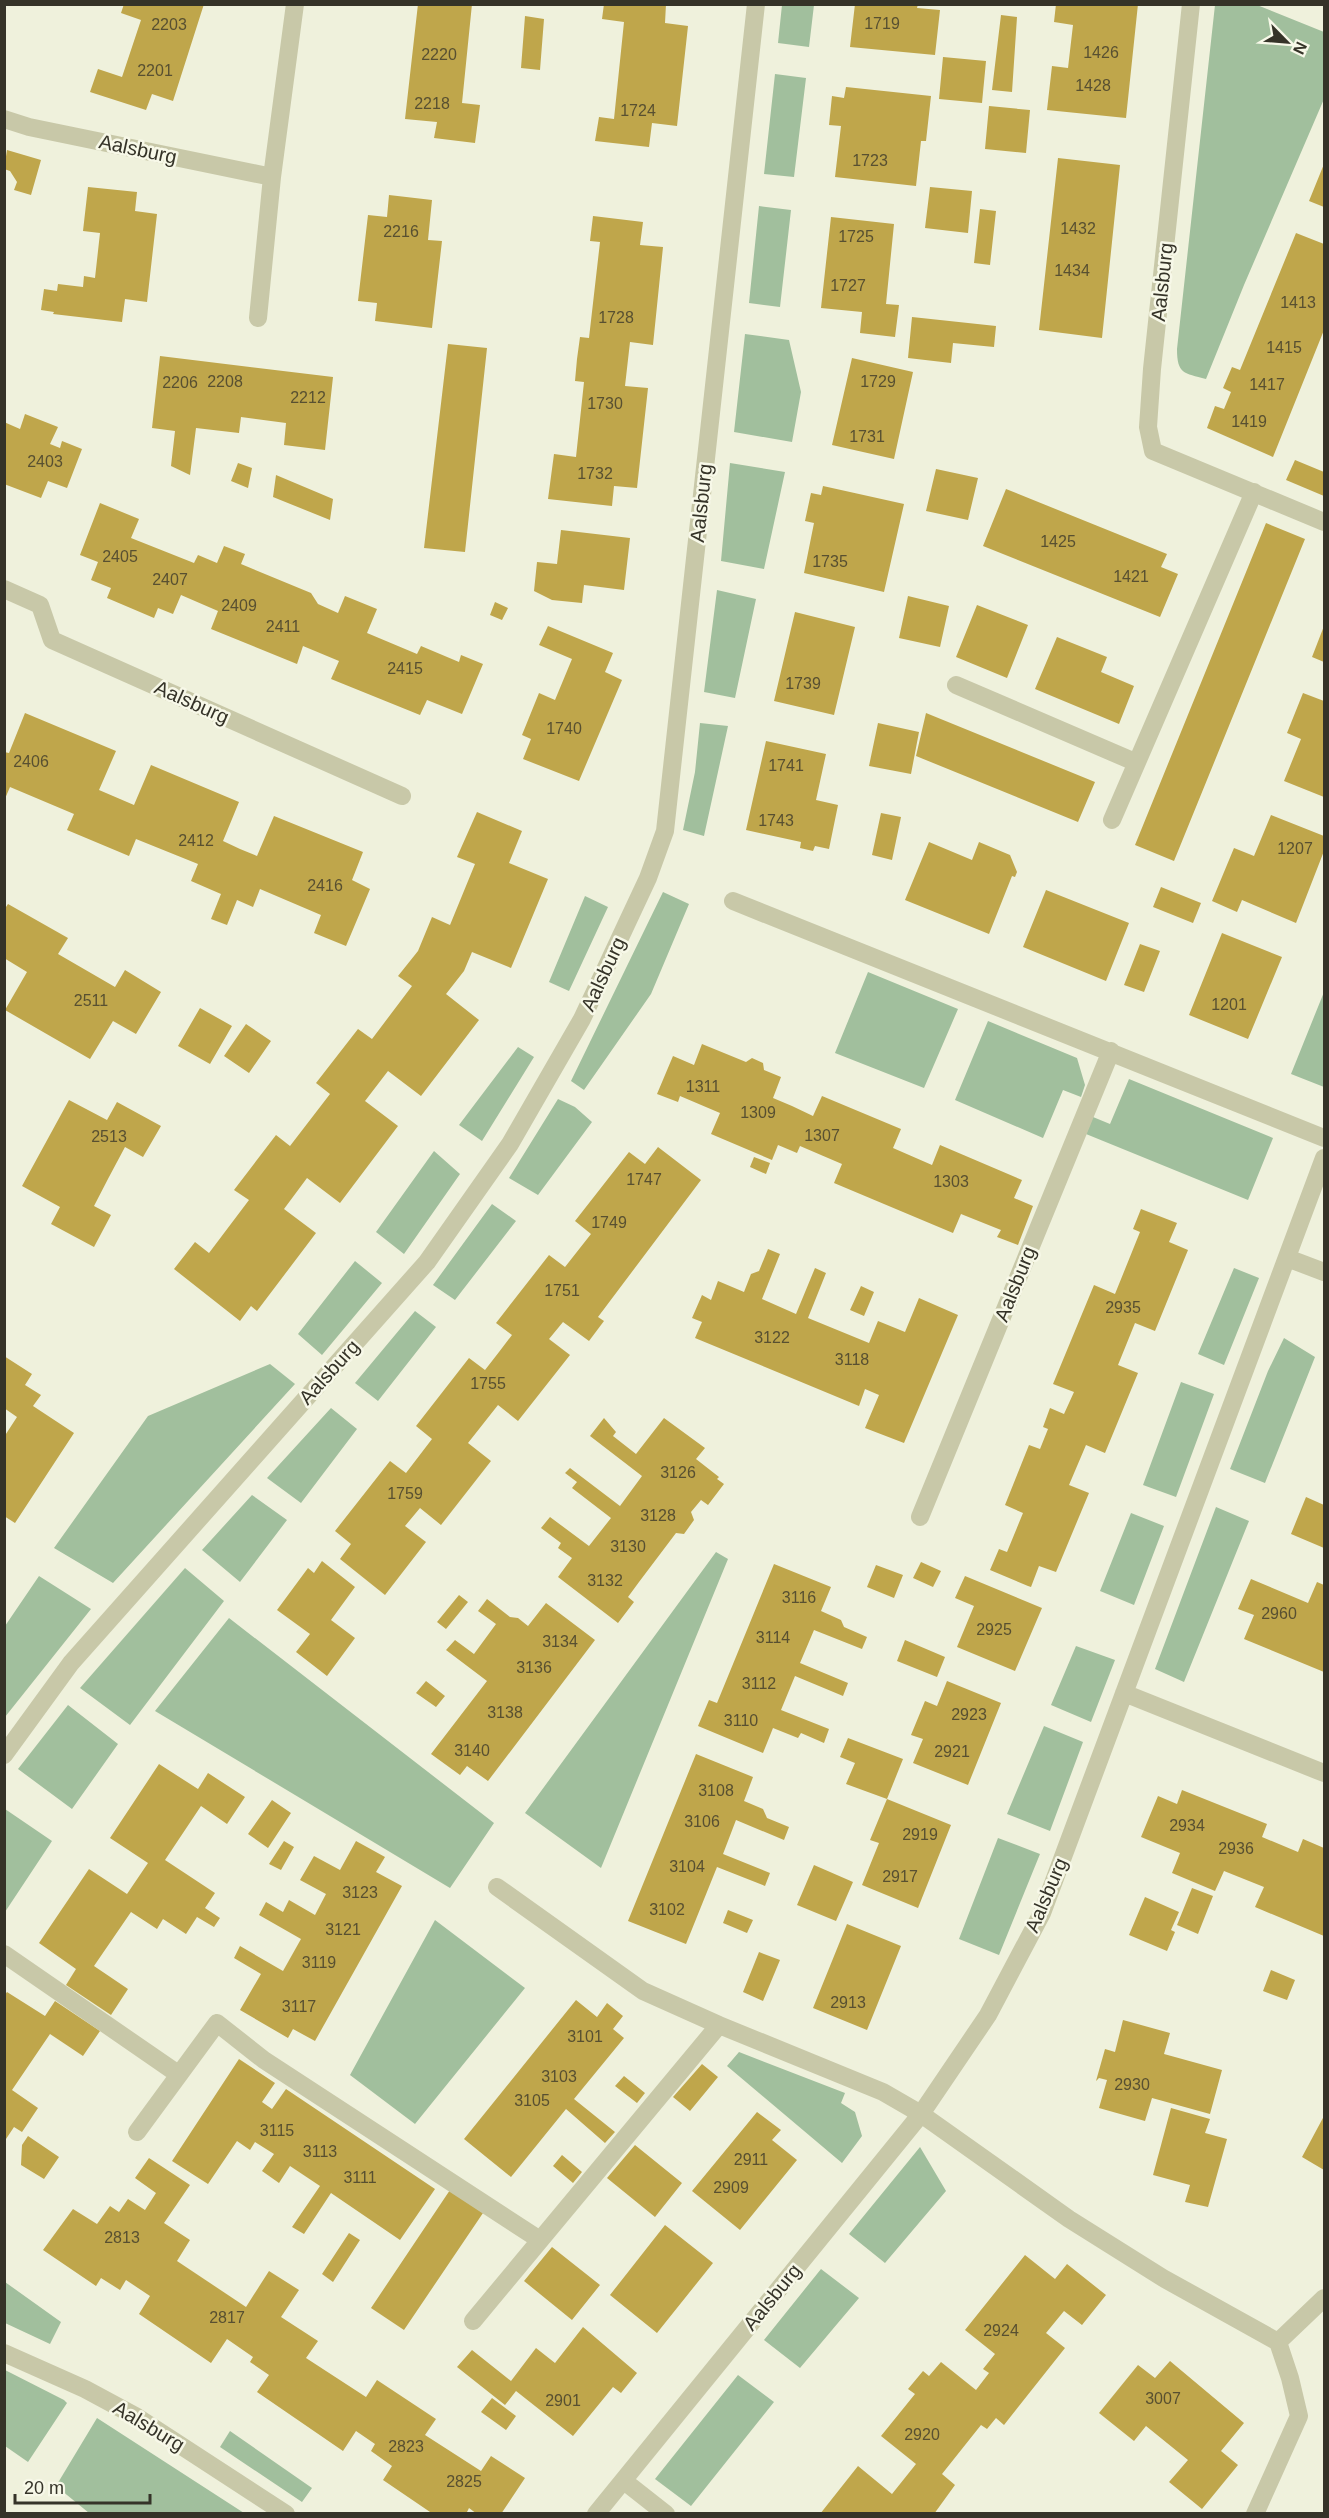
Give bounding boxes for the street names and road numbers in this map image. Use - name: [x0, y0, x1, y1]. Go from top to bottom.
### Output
- street label: Aalsburg: [97, 130, 179, 168]
- street label: Aalsburg: [1147, 242, 1177, 322]
- street label: Aalsburg: [686, 463, 716, 543]
- street label: Aalsburg: [151, 676, 233, 728]
- street label: Aalsburg: [576, 934, 630, 1014]
- street label: Aalsburg: [990, 1243, 1040, 1325]
- street label: Aalsburg: [294, 1335, 364, 1409]
- street label: Aalsburg: [1020, 1854, 1072, 1936]
- street label: Aalsburg: [739, 2259, 805, 2335]
- street label: Aalsburg: [110, 2396, 188, 2456]

